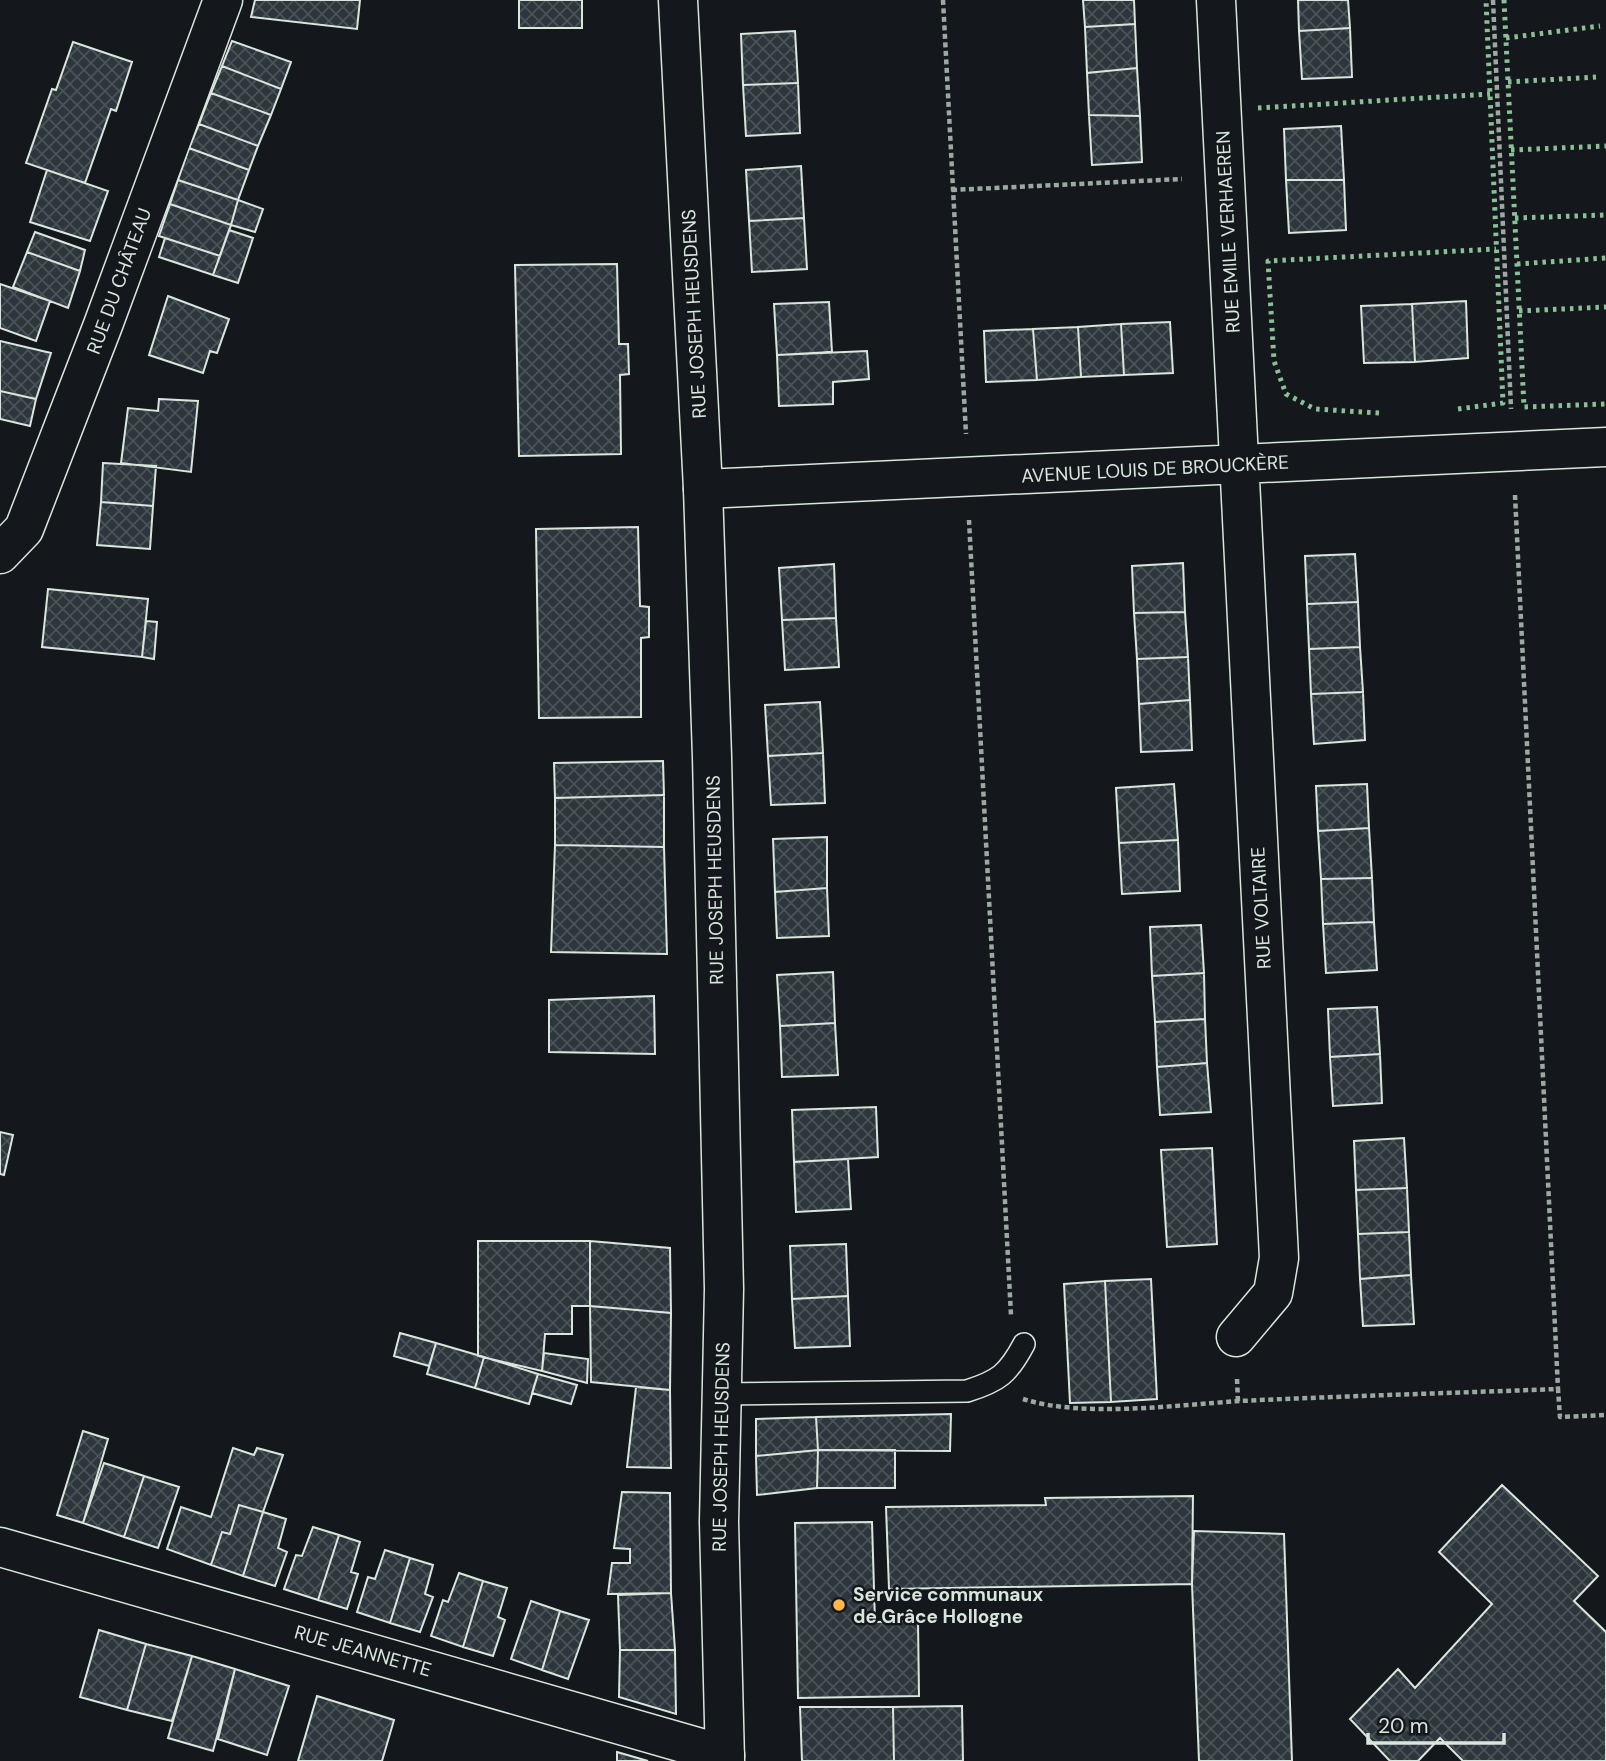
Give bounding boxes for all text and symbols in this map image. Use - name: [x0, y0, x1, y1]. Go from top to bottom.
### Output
- street label: RUE EMILE VERHAEREN: [1210, 130, 1246, 334]
- street label: RUE DU CHÂTEAU: [81, 205, 157, 357]
- street label: RUE JOSEPH HEUSDENS: [676, 209, 712, 419]
- street label: AVENUE LOUIS DE BROUCKÈRE: [1020, 449, 1290, 489]
- street label: RUE JOSEPH HEUSDENS: [701, 775, 729, 985]
- street label: RUE VOLTAIRE: [1245, 846, 1277, 970]
- street label: RUE JOSEPH HEUSDENS: [707, 1342, 735, 1552]
- place label: Service communaux de Grâce Hollogne: [853, 1582, 1043, 1629]
- marker: Service communaux de Grâce Hollogne: [831, 1597, 847, 1613]
- street label: RUE JEANNETTE: [292, 1619, 434, 1683]
- scale bar: [1368, 1702, 1504, 1746]
- text: 20 m: [1378, 1712, 1429, 1740]

